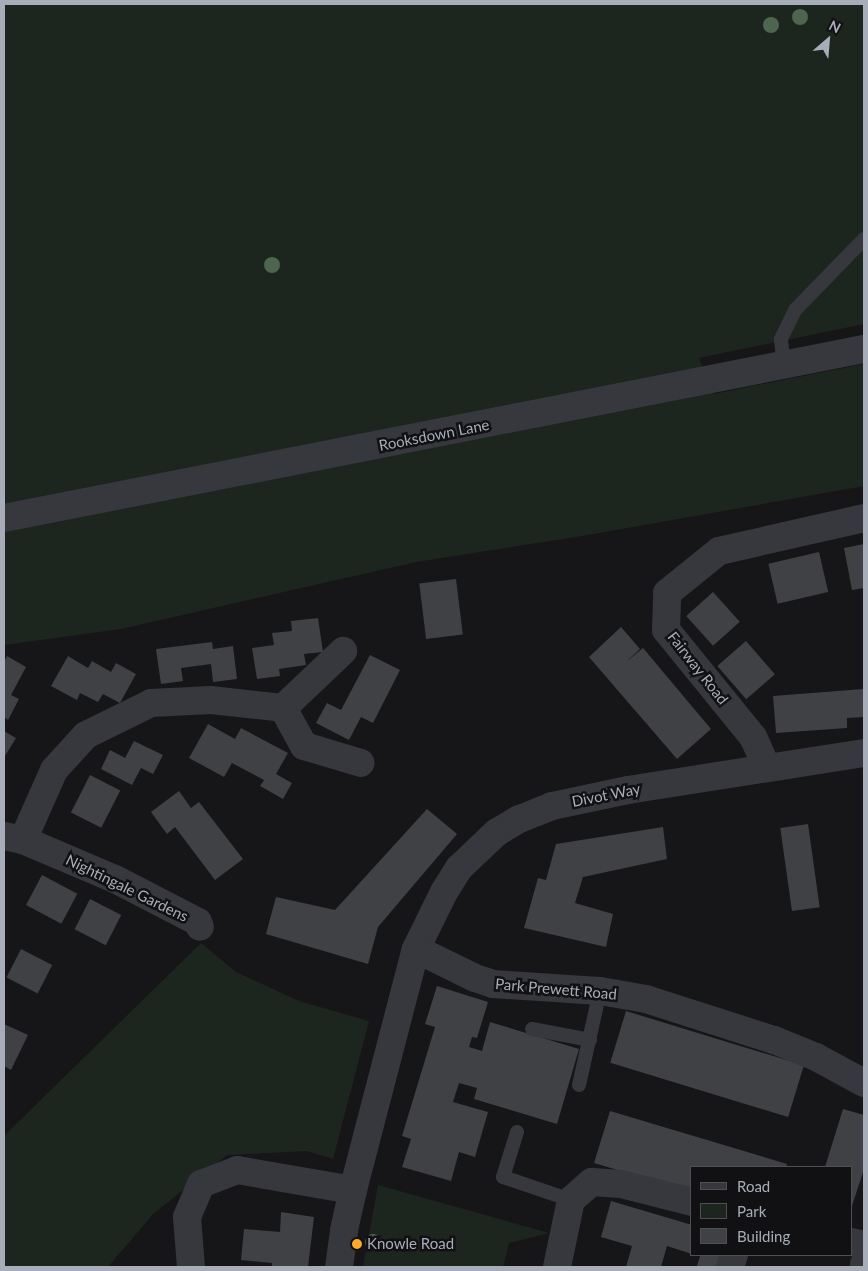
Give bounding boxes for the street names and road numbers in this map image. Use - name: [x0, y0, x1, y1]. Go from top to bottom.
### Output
- street label: Rooksdown Lane: [377, 415, 491, 455]
- street label: Fairway Road: [664, 628, 732, 708]
- street label: Divot Way: [570, 780, 642, 810]
- street label: Nightingale Gardens: [63, 851, 191, 925]
- street label: Park Prewett Road: [494, 975, 618, 1003]

